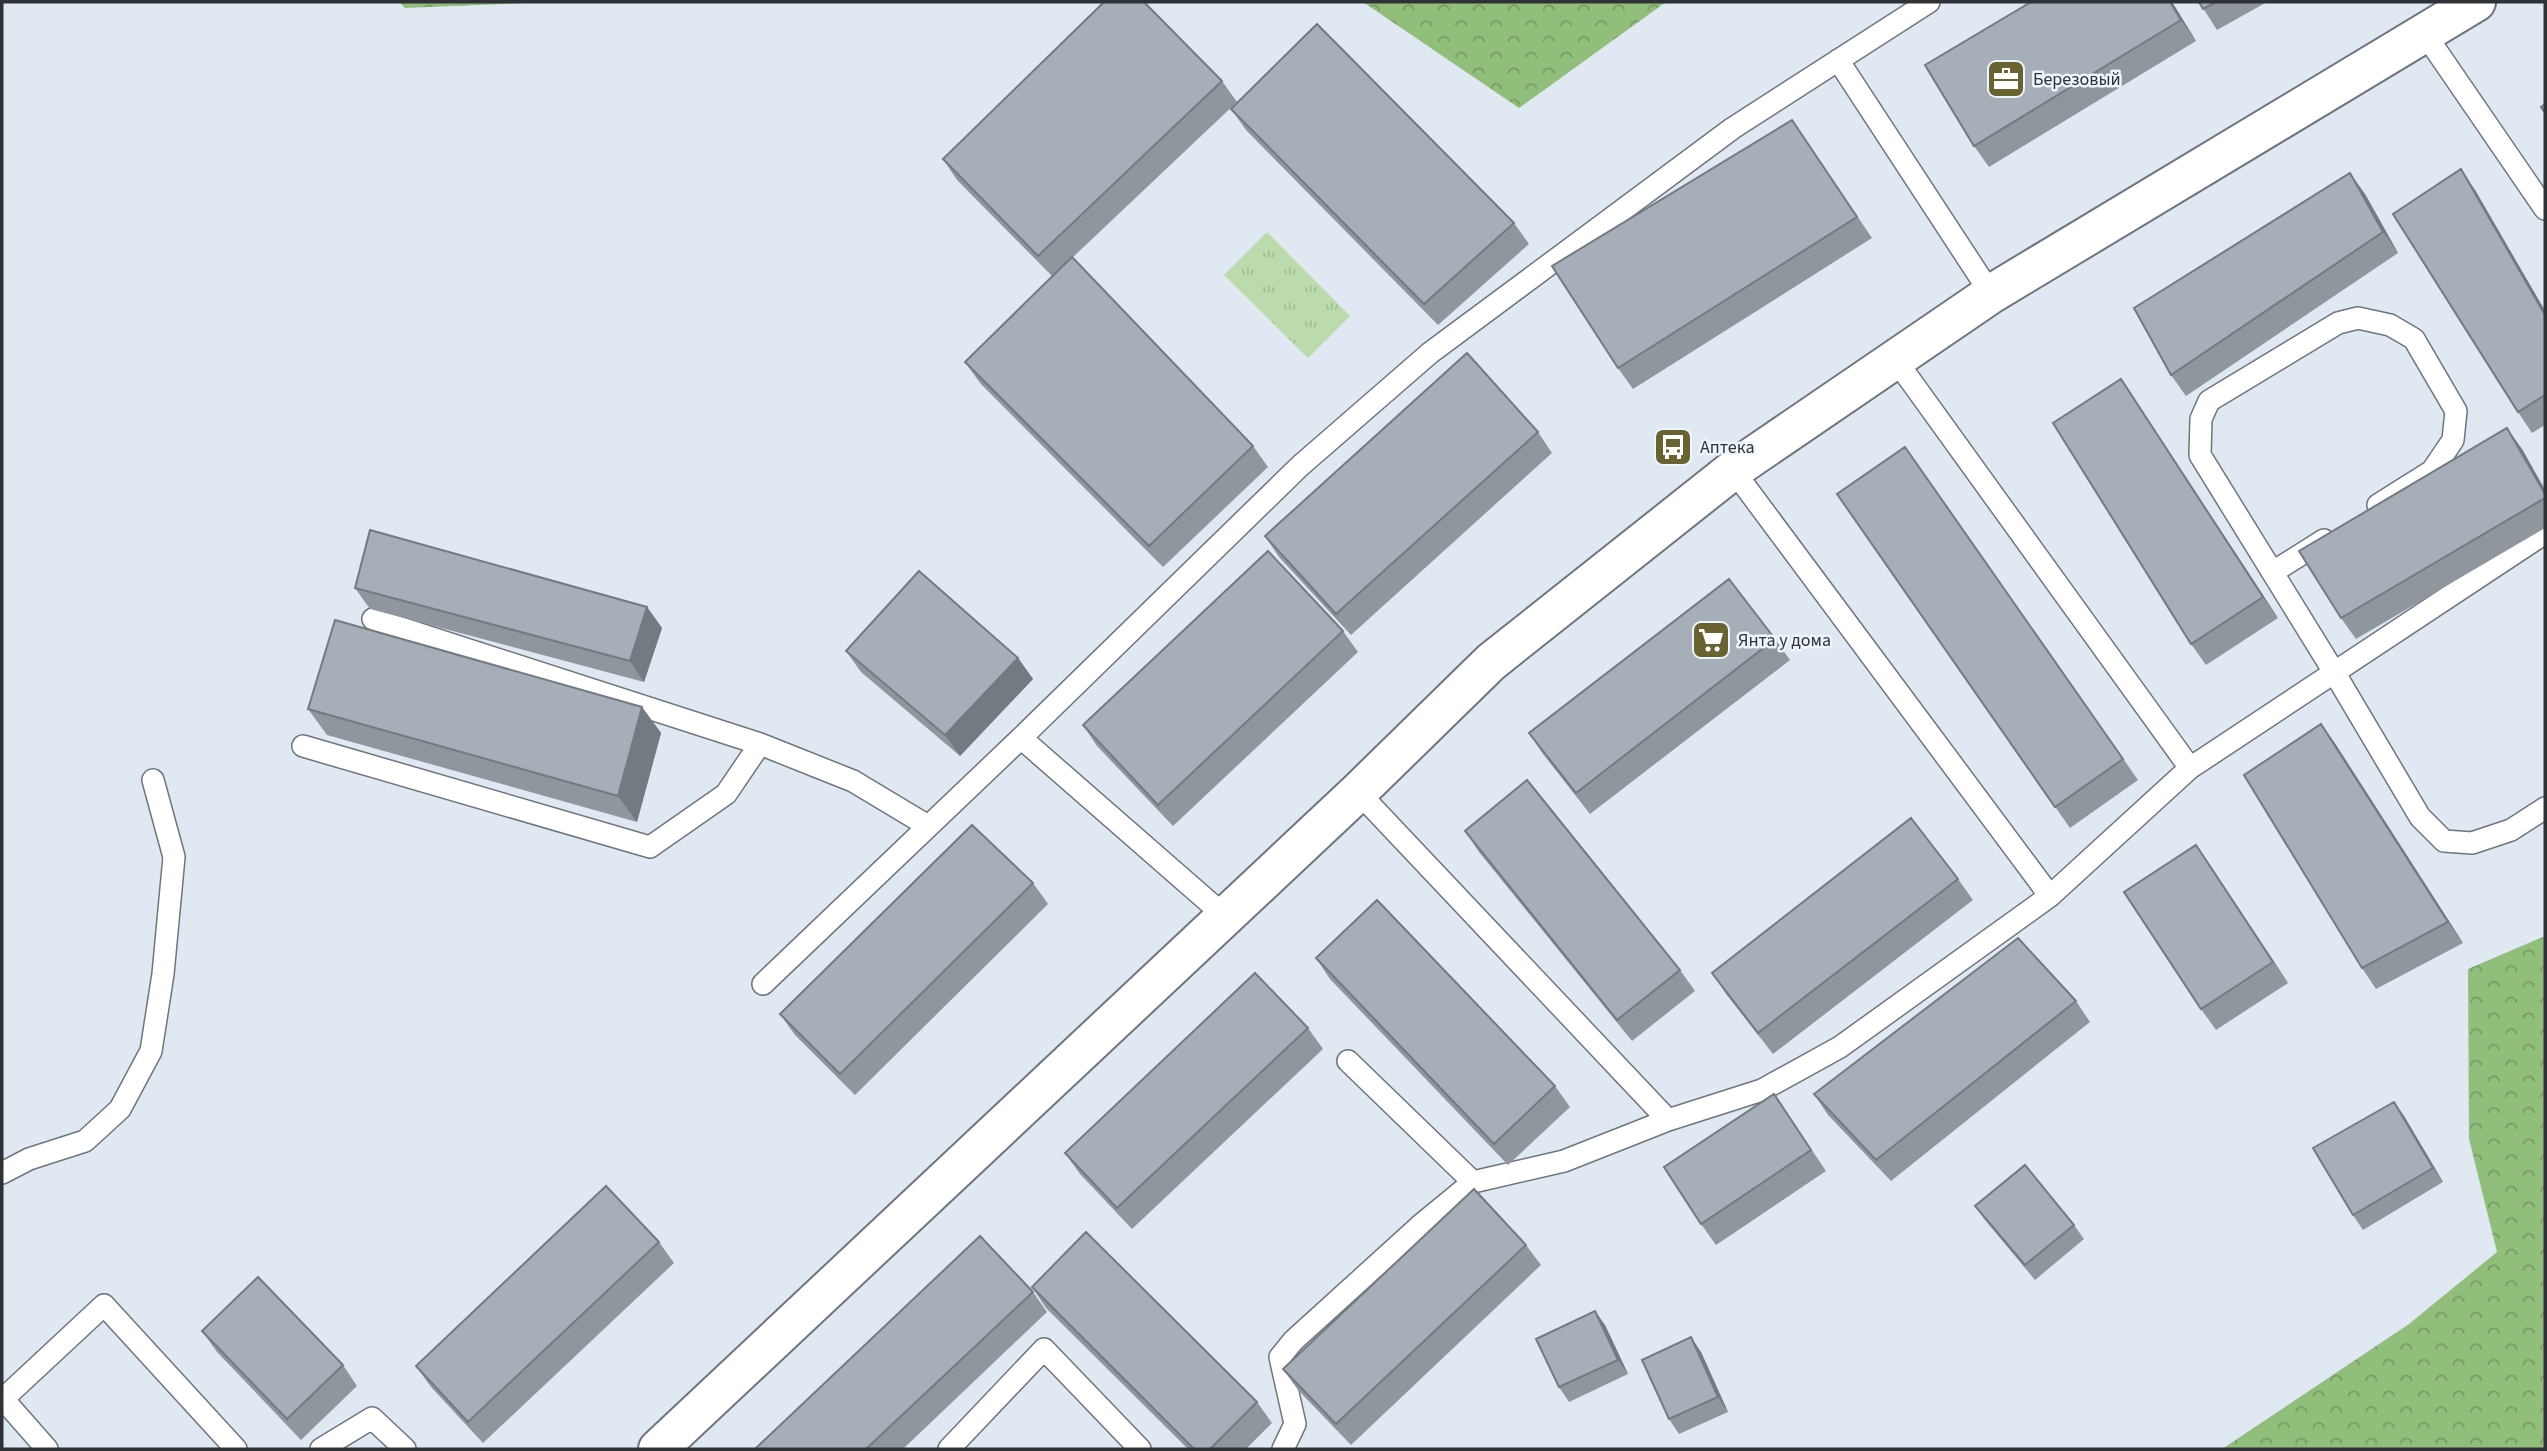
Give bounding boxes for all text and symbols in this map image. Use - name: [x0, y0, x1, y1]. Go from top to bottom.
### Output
- office icon: Березовый: [1985, 58, 2027, 100]
- place label: Березовый: [2033, 67, 2121, 92]
- bus stop icon: Аптека: [1652, 426, 1694, 468]
- place label: Аптека: [1700, 435, 1755, 460]
- supermarket icon: Янта у дома: [1690, 619, 1732, 661]
- place label: Янта у дома: [1738, 628, 1831, 653]

